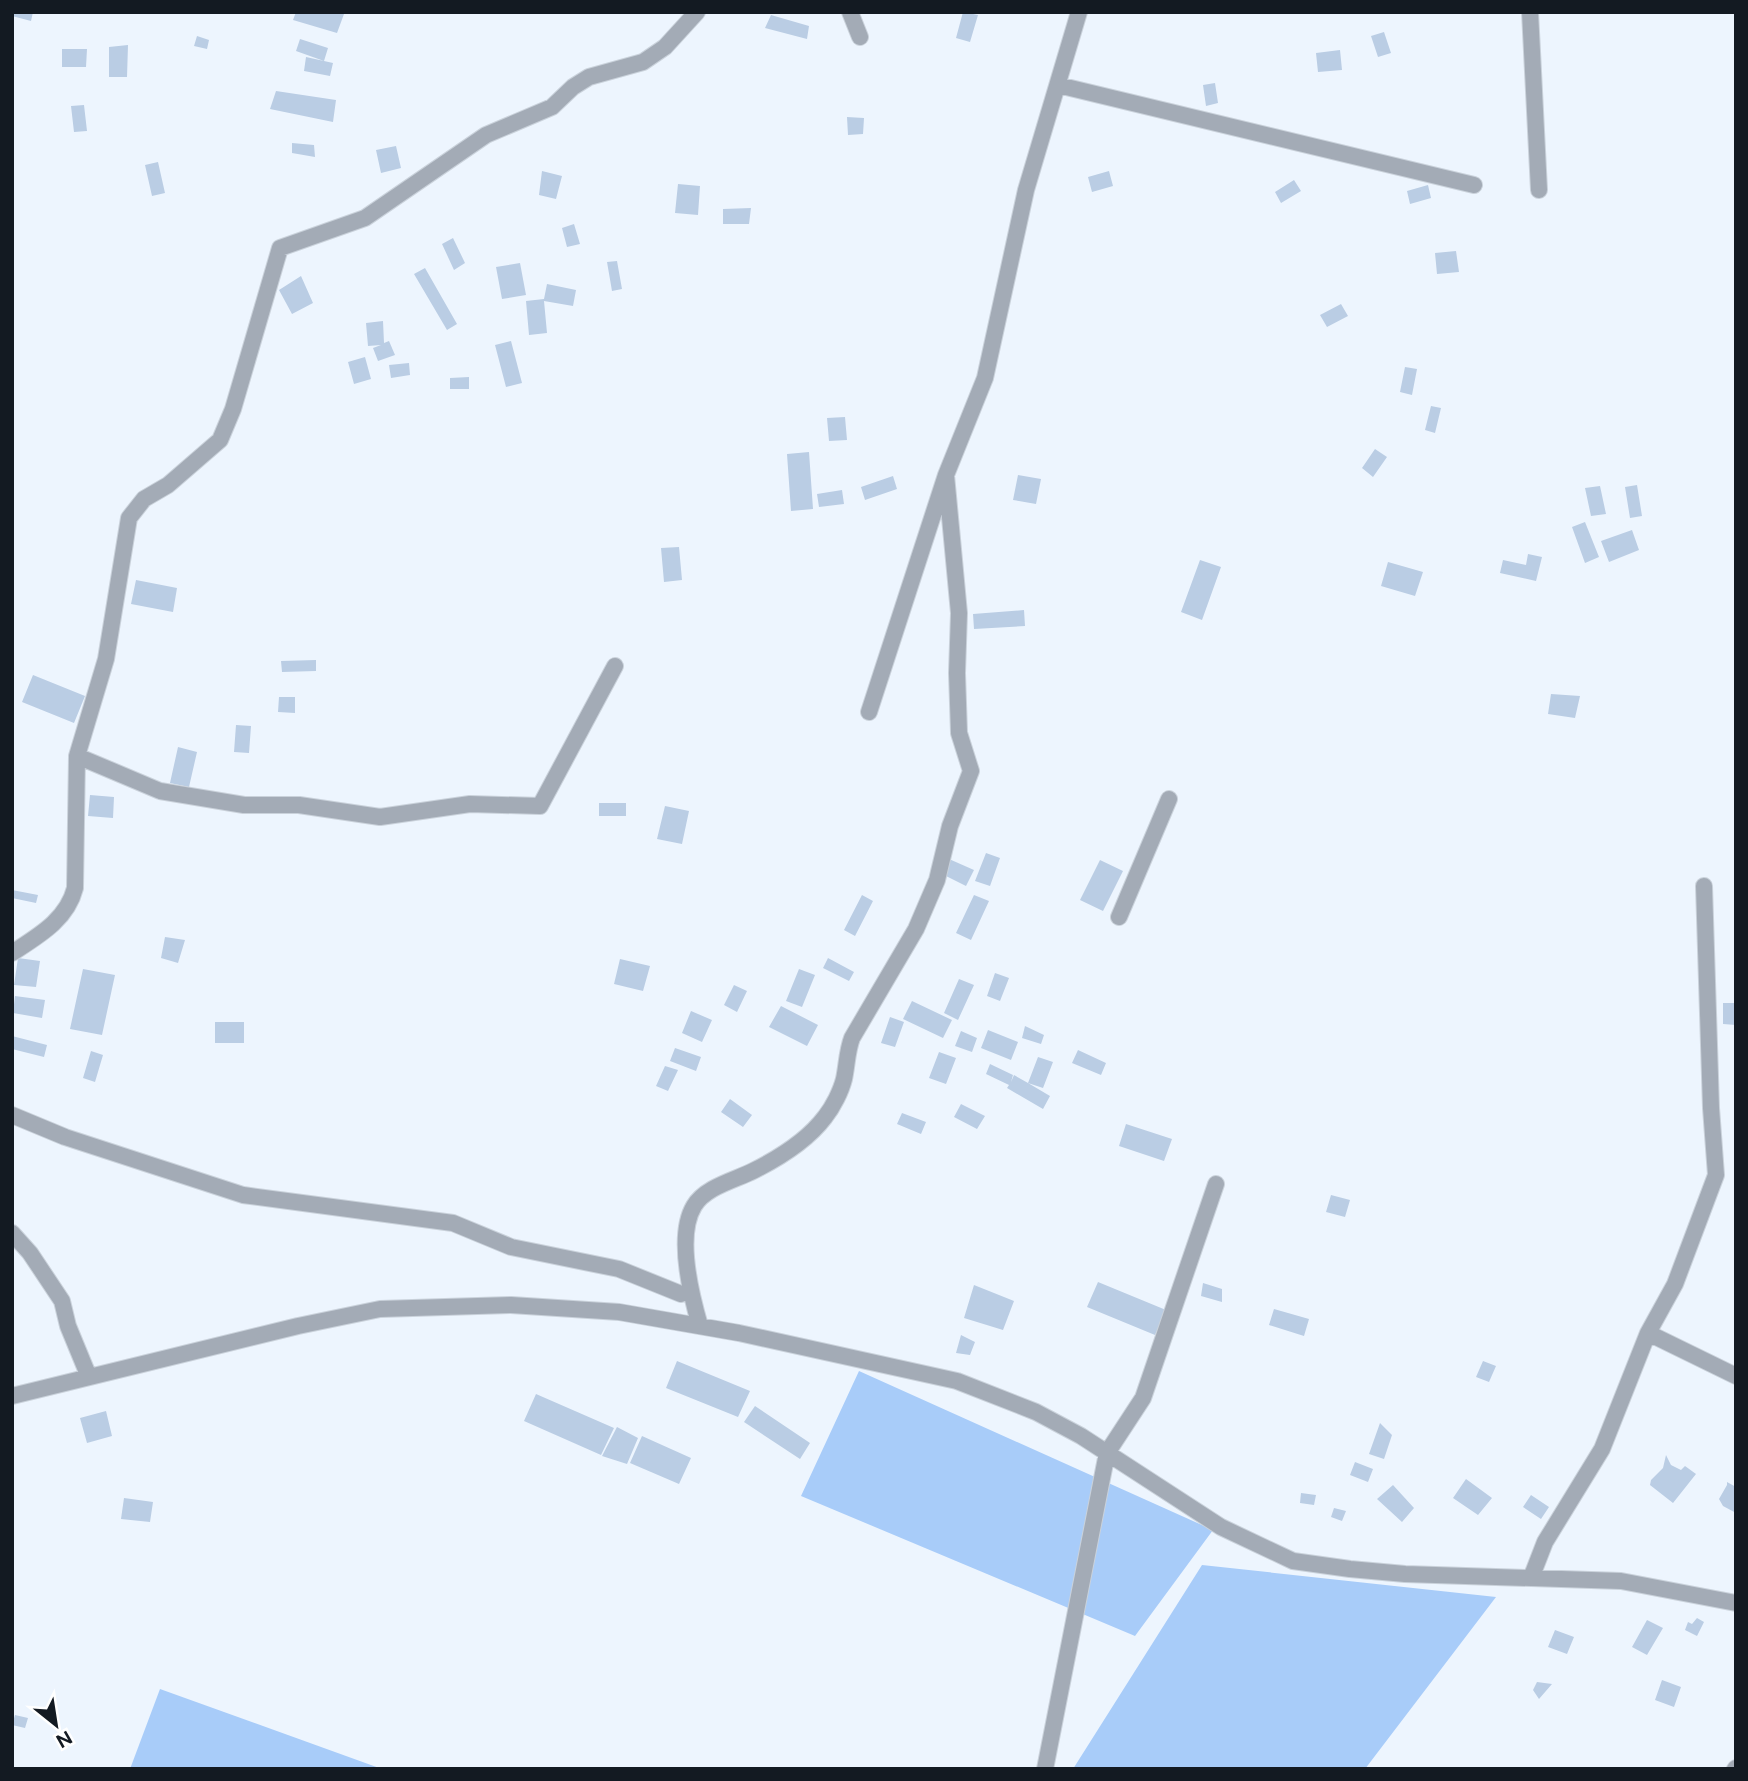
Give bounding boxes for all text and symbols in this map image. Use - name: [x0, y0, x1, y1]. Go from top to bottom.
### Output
- north arrow: [21, 1690, 91, 1760]
- text: N: [52, 1726, 76, 1753]

